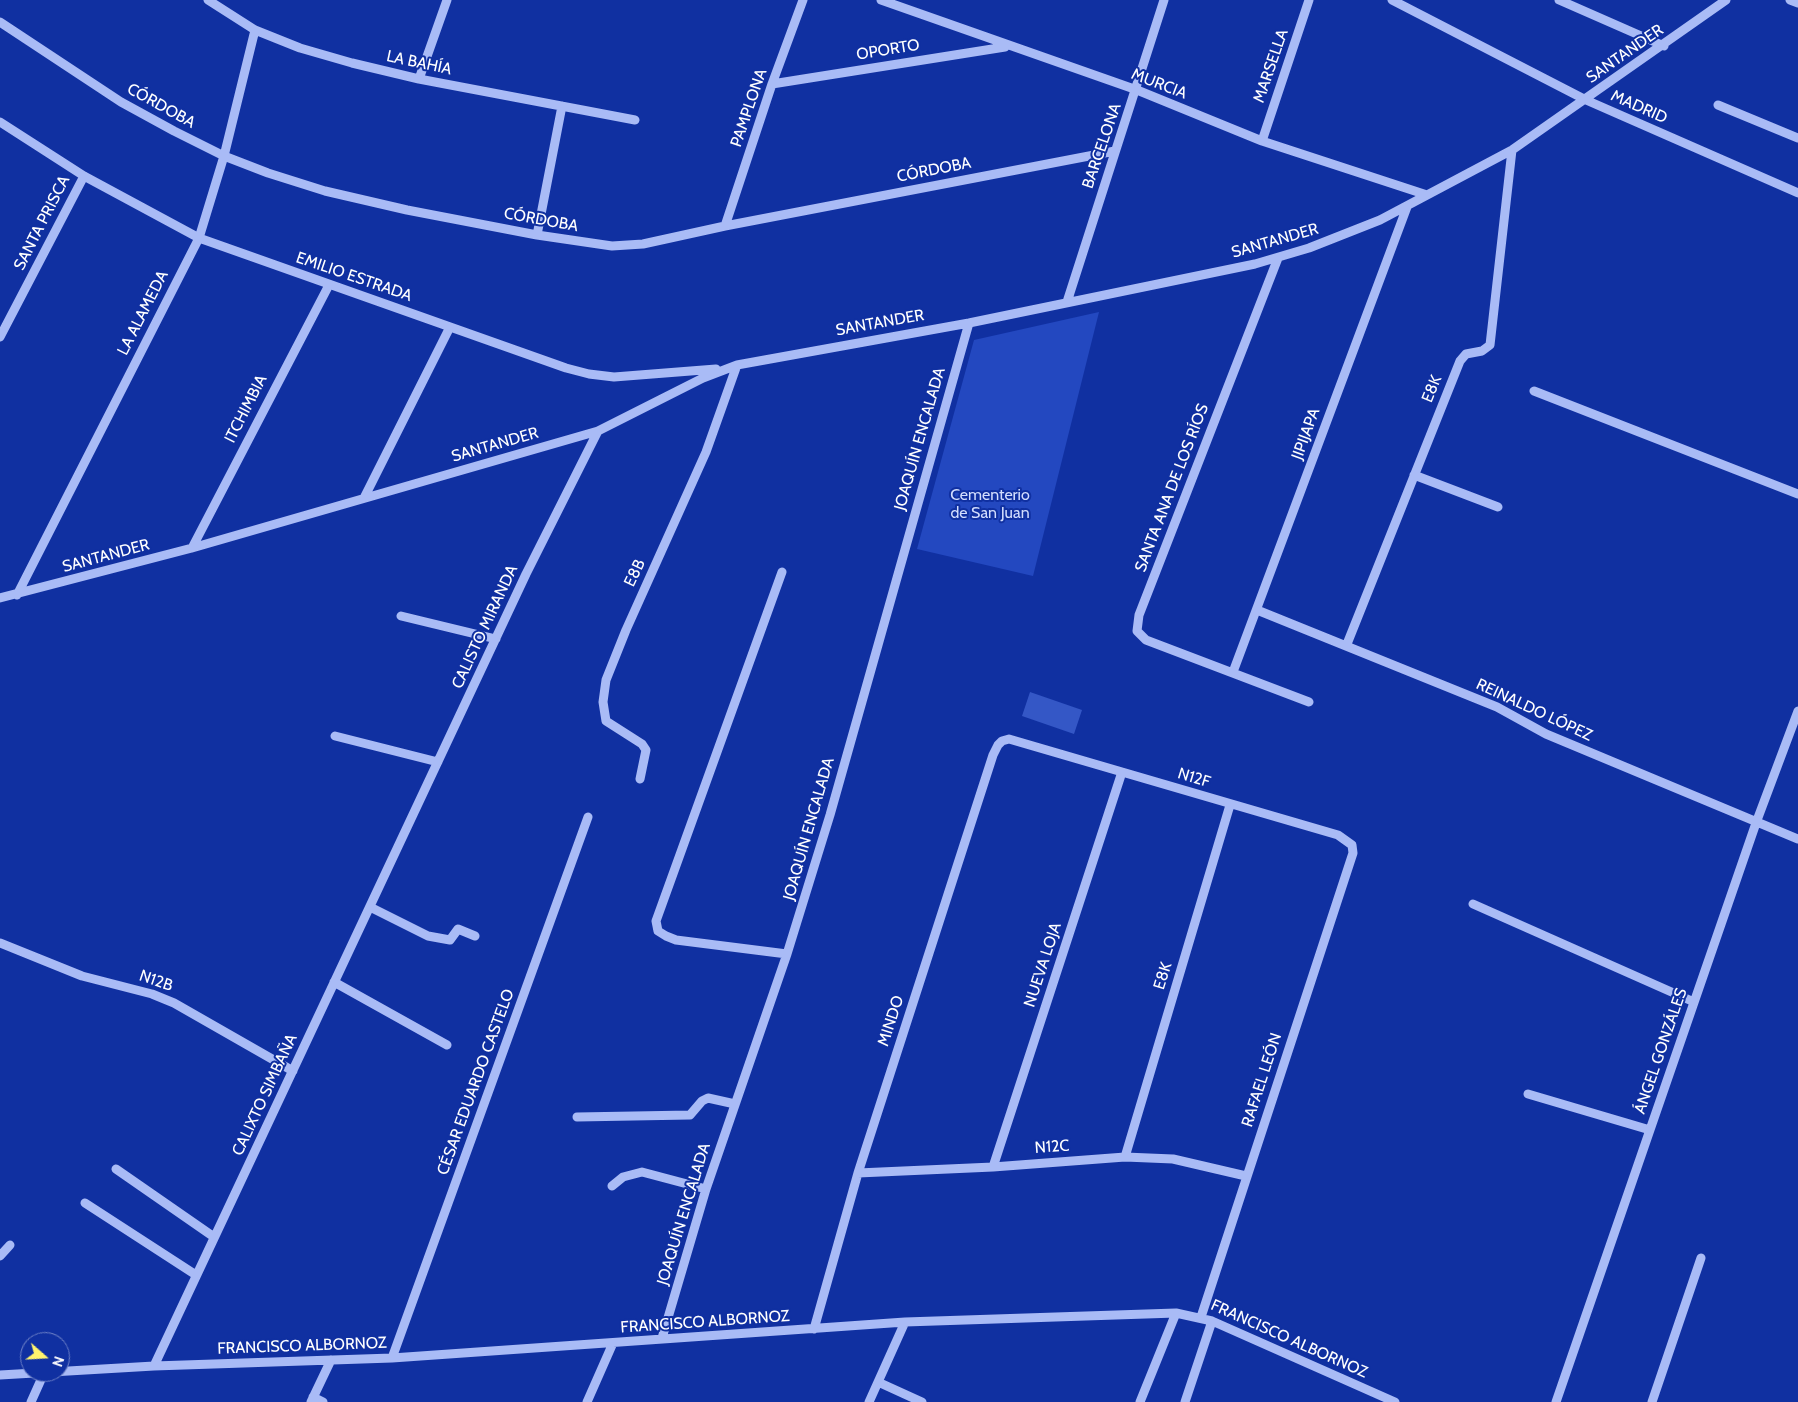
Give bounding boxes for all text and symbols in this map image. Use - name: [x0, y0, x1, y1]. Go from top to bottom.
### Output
- street label: SANTANDER: [1583, 20, 1667, 88]
- street label: MARSELLA: [1249, 27, 1293, 105]
- street label: OPORTO: [855, 36, 921, 64]
- street label: LA BAHÍA: [385, 47, 453, 79]
- street label: MURCIA: [1129, 65, 1189, 103]
- street label: PAMPLONA: [727, 66, 771, 150]
- street label: CÓRDOBA: [124, 79, 198, 133]
- street label: MADRID: [1608, 86, 1670, 128]
- street label: BARCELONA: [1078, 101, 1126, 191]
- street label: CÓRDOBA: [895, 153, 973, 187]
- street label: SANTA PRISCA: [10, 173, 74, 273]
- street label: CÓRDOBA: [502, 204, 580, 236]
- street label: SANTANDER: [1229, 219, 1321, 263]
- street label: EMILIO ESTRADA: [293, 248, 415, 306]
- street label: LA ALAMEDA: [114, 268, 172, 358]
- street label: SANTANDER: [834, 306, 926, 340]
- street label: JOAQUÍN ENCALADA: [890, 365, 950, 513]
- street label: ITCHIMBIA: [221, 372, 271, 446]
- street label: E8K: [1418, 373, 1446, 405]
- street label: SANTA ANA DE LOS RÍOS: [1131, 401, 1213, 575]
- street label: JIPIJAPA: [1288, 405, 1324, 463]
- street label: SANTANDER: [449, 423, 541, 467]
- park label: Cementerio de San Juan: [950, 485, 1030, 523]
- street label: SANTANDER: [60, 535, 152, 577]
- street label: E8B: [620, 556, 650, 590]
- street label: CALISTO MIRANDA: [448, 562, 522, 692]
- street label: REINALDO LÓPEZ: [1473, 675, 1595, 745]
- street label: JOAQUÍN ENCALADA: [779, 755, 839, 903]
- street label: N12F: [1175, 764, 1213, 792]
- street label: NUEVA LOJA: [1020, 920, 1066, 1010]
- street label: E8K: [1150, 960, 1176, 992]
- street label: N12B: [137, 966, 175, 996]
- street label: CÉSAR EDUARDO CASTELO: [433, 986, 519, 1178]
- street label: ÁNGEL GONZÁLES: [1631, 986, 1691, 1116]
- street label: MINDO: [874, 993, 908, 1049]
- street label: CALIXTO SIMBAÑA: [228, 1031, 302, 1159]
- street label: RAFAEL LEÓN: [1238, 1031, 1286, 1129]
- street label: N12C: [1034, 1136, 1070, 1158]
- street label: JOAQUÍN ENCALADA: [653, 1141, 715, 1287]
- street label: FRANCISCO ALBORNOZ: [1208, 1296, 1370, 1382]
- street label: FRANCISCO ALBORNOZ: [620, 1307, 790, 1337]
- north arrow: [20, 1332, 70, 1382]
- street label: FRANCISCO ALBORNOZ: [217, 1333, 387, 1359]
- text: N: [48, 1354, 68, 1369]

